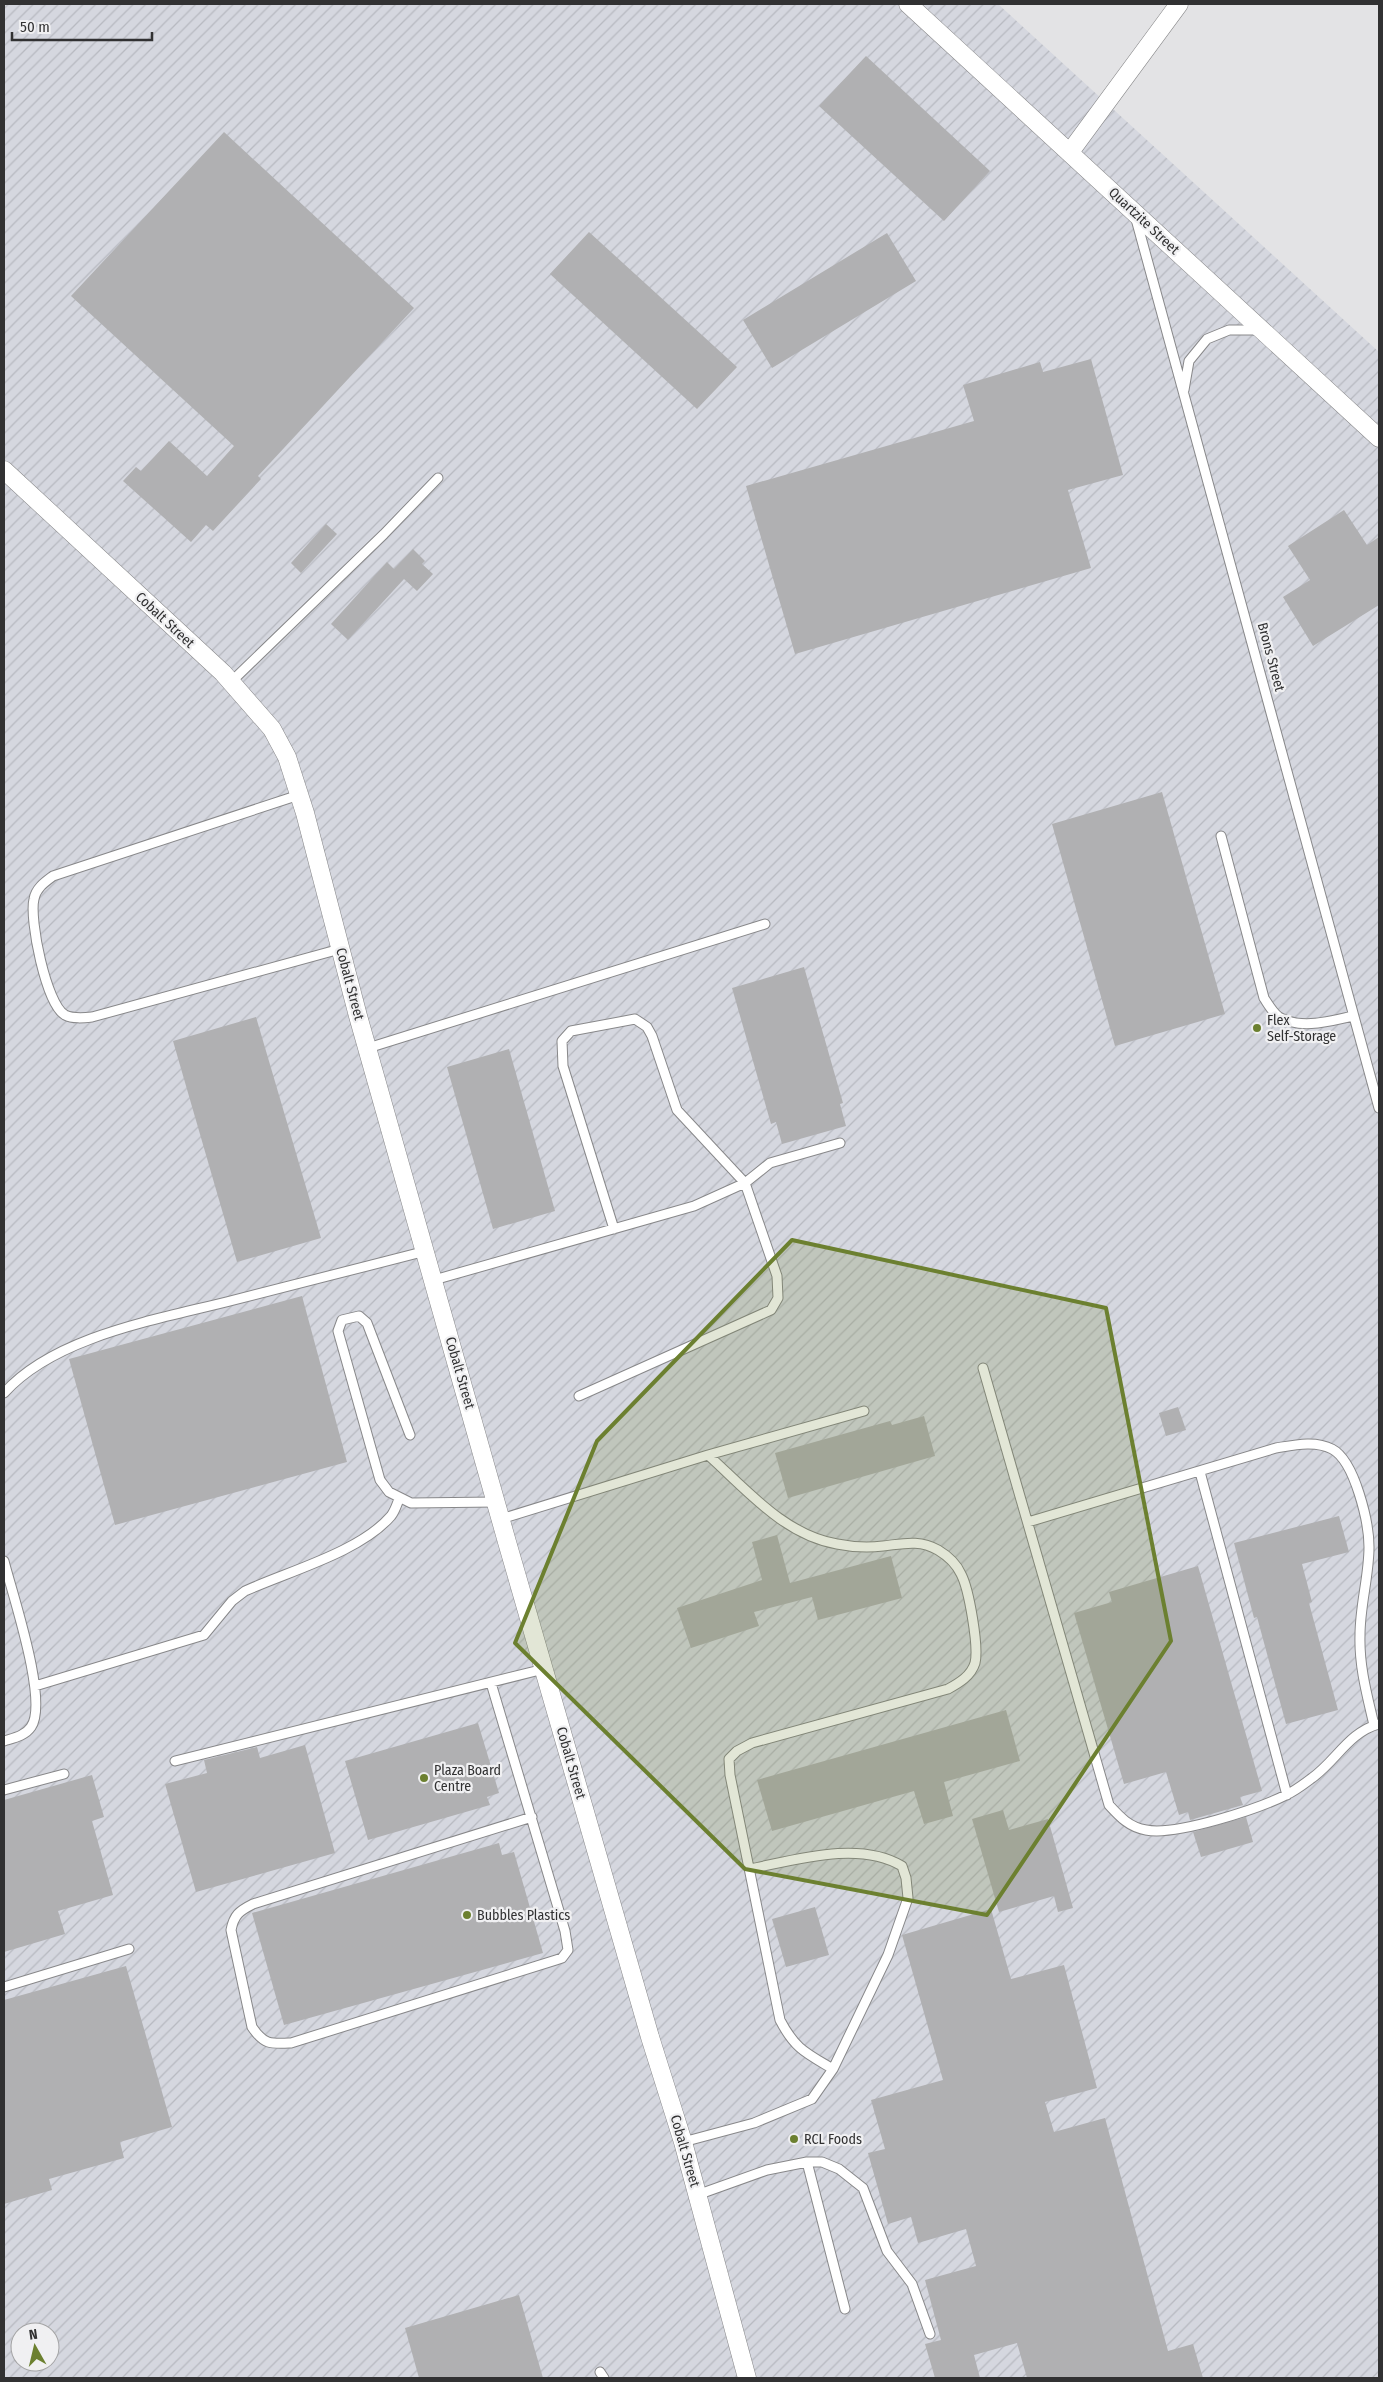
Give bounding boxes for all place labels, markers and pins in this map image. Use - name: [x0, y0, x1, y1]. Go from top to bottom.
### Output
- place label: Flex Self-Storage: [1267, 1012, 1336, 1045]
- marker: Flex Self-Storage: [1251, 1022, 1263, 1034]
- place label: Plaza Board Centre: [434, 1762, 501, 1795]
- marker: Plaza Board Centre: [418, 1772, 430, 1784]
- place label: Bubbles Plastics: [477, 1907, 570, 1924]
- marker: Bubbles Plastics: [461, 1909, 473, 1921]
- place label: RCL Foods: [804, 2131, 862, 2148]
- marker: RCL Foods: [788, 2133, 800, 2145]

